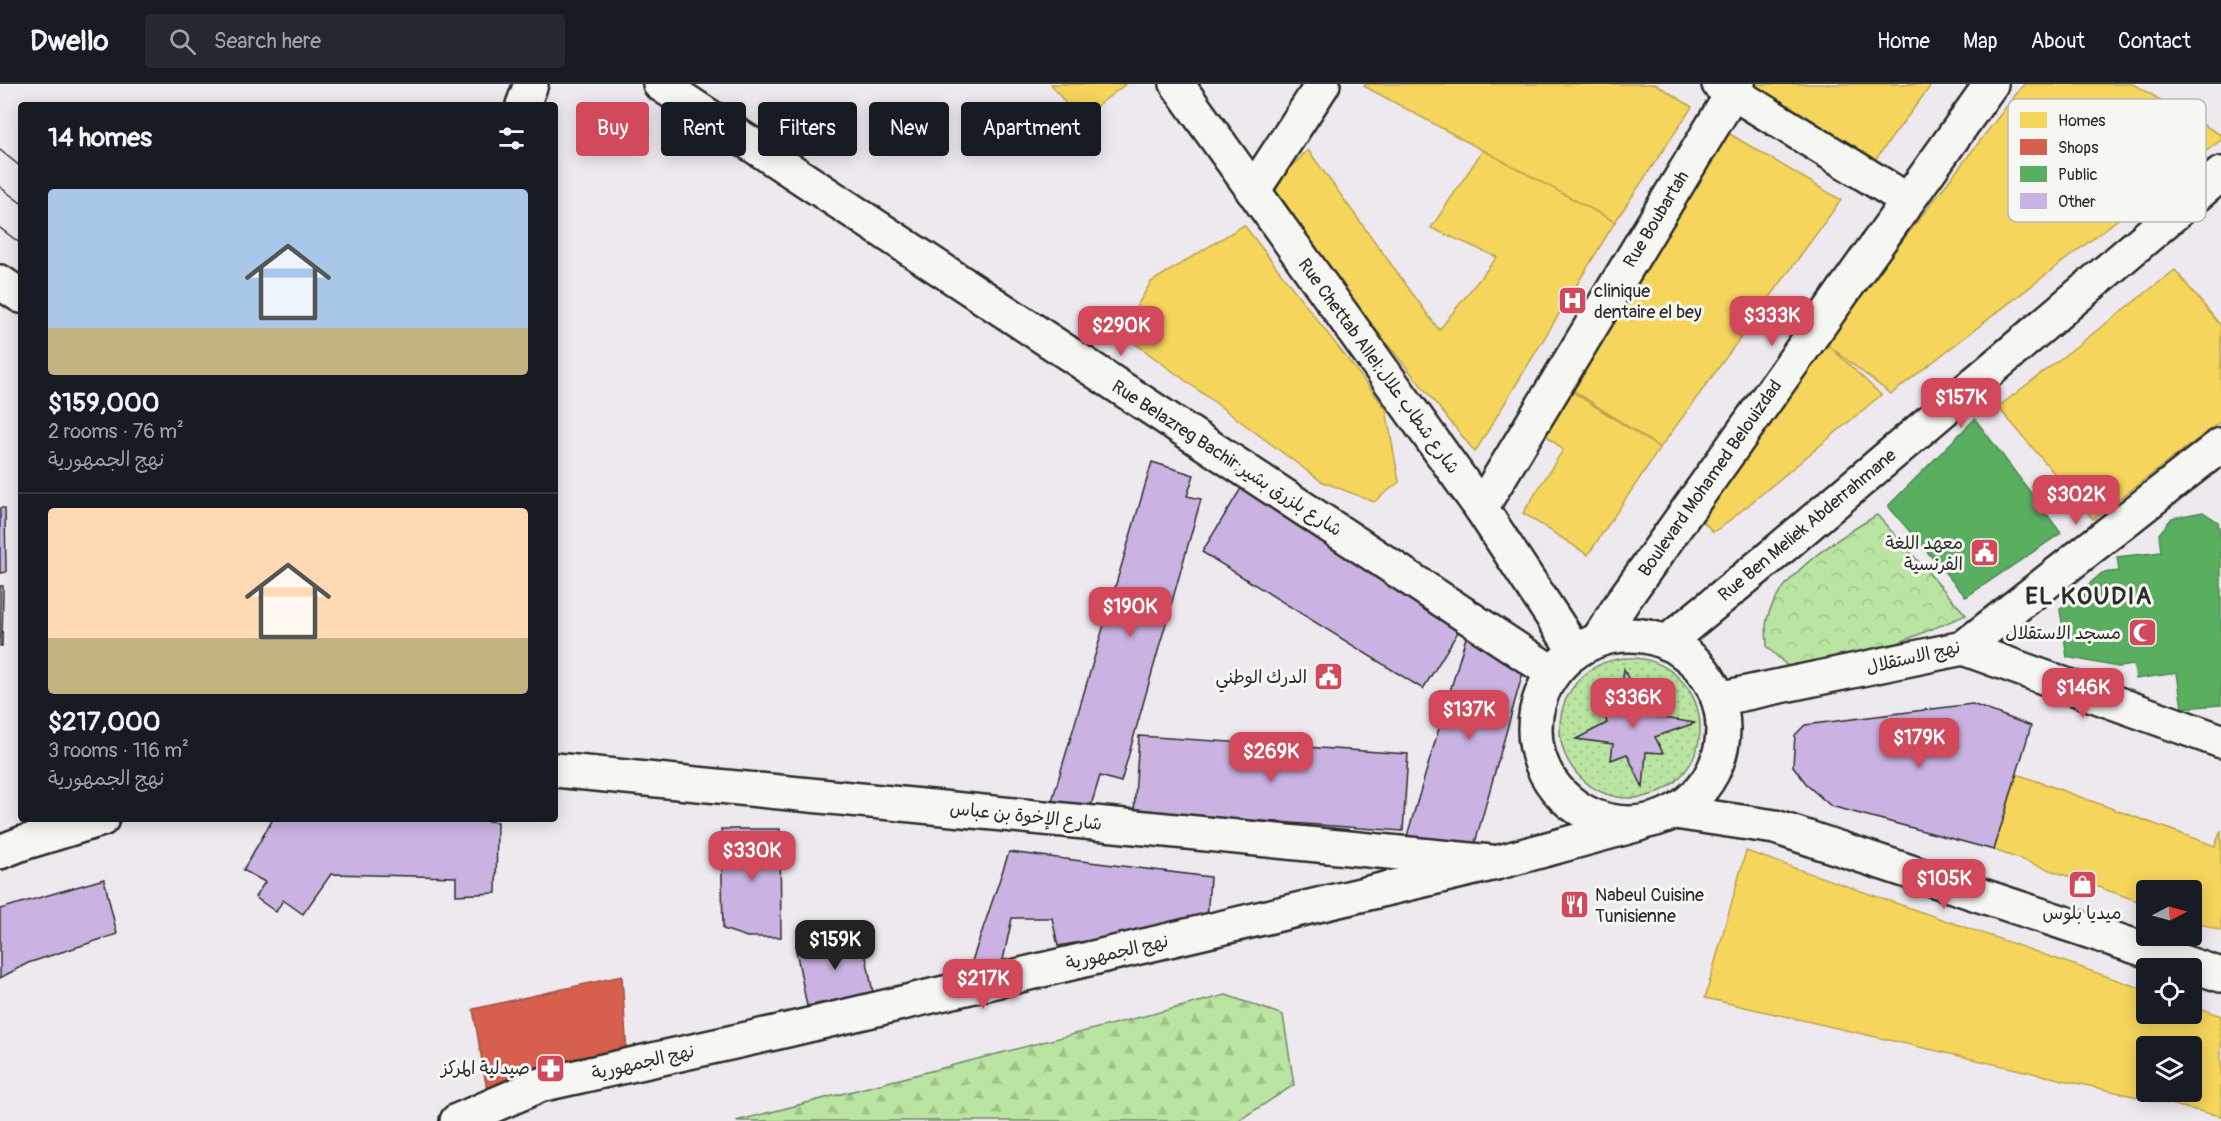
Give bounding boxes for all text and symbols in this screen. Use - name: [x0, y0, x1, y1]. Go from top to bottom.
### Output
- search box: [145, 14, 565, 68]
- text: Dwello: [30, 24, 109, 59]
- icon: search: [166, 25, 199, 58]
- text: Search here: [214, 27, 321, 55]
- text: Home: [1877, 28, 1930, 55]
- text: Map: [1963, 28, 1998, 55]
- text: About: [2031, 28, 2085, 55]
- text: Contact: [2118, 28, 2191, 55]
- legend: [2008, 99, 2206, 222]
- chip: Buy: [576, 102, 649, 156]
- chip: Rent: [661, 102, 746, 156]
- chip: Filters: [758, 102, 857, 156]
- chip: New: [869, 102, 949, 156]
- chip: Apartment: [961, 102, 1101, 156]
- text: Homes: [2058, 111, 2106, 131]
- text: 14 homes: [48, 122, 152, 154]
- icon: filters: [495, 122, 528, 155]
- text: Shops: [2058, 138, 2098, 158]
- text: Public: [2058, 165, 2098, 185]
- street label: Rue Boubartah: [1619, 167, 1694, 272]
- text: Other: [2058, 192, 2096, 212]
- icon: home: [234, 228, 342, 336]
- street label: Rue Chettab Allel;شارع شطاب علال: [1293, 254, 1464, 478]
- place label: clinique dentaire el bey: [1594, 280, 1702, 324]
- hospital icon: clinique dentaire el bey: [1557, 285, 1589, 317]
- pin: $333K: [1730, 296, 1814, 347]
- text: $333K: [1744, 303, 1800, 328]
- pin: $290K: [1079, 306, 1163, 357]
- text: $290K: [1092, 313, 1150, 338]
- street label: Rue Belazreg Bachir;شارع بلزرق بشير: [1107, 375, 1346, 542]
- street label: Boulevard Mohamed Belouizdad: [1634, 375, 1787, 581]
- pin: $157K: [1919, 378, 2003, 429]
- text: $157K: [1935, 385, 1987, 410]
- text: $159,000: [48, 387, 160, 419]
- text: 2 rooms · 76 m²: [48, 419, 184, 444]
- street label: Rue Ben Meliek Abderrahmane: [1714, 444, 1901, 607]
- text: نهج الجمهورية: [48, 447, 164, 472]
- pin: $302K: [2034, 475, 2118, 526]
- text: $302K: [2047, 482, 2105, 507]
- place label: معهد اللغة الفرنسية: [1885, 532, 1963, 576]
- public building icon: معهد اللغة الفرنسية: [1968, 537, 2000, 569]
- icon: home: [234, 547, 342, 655]
- district label: EL KOUDIA: [2025, 582, 2153, 611]
- pin: $190K: [1088, 587, 1172, 638]
- text: $190K: [1103, 594, 1157, 619]
- mosque icon: مسجد الاستقلال: [2126, 617, 2158, 649]
- place label: مسجد الاستقلال: [2005, 622, 2121, 645]
- street label: نهج الاستقلال: [1864, 635, 1963, 680]
- public building icon: الدرك الوطني: [1312, 661, 1344, 693]
- place label: الدرك الوطني: [1215, 666, 1307, 693]
- pin: $146K: [2041, 668, 2125, 719]
- text: $146K: [2056, 675, 2110, 700]
- pin: $336K: [1591, 678, 1675, 729]
- text: $336K: [1605, 685, 1661, 710]
- pin: $137K: [1427, 690, 1511, 741]
- text: $137K: [1443, 697, 1495, 722]
- text: $217,000: [48, 706, 160, 738]
- pin: $179K: [1877, 718, 1961, 769]
- text: $179K: [1893, 725, 1945, 750]
- pin: $269K: [1229, 732, 1313, 783]
- text: 3 rooms · 116 m²: [48, 738, 189, 763]
- text: $269K: [1243, 739, 1299, 764]
- text: نهج الجمهورية: [48, 766, 164, 791]
- street label: شارع الإخوة بن عباس: [949, 797, 1103, 836]
- pin: $330K: [710, 831, 794, 882]
- text: $330K: [723, 838, 781, 863]
- pin: $105K: [1902, 859, 1986, 910]
- text: $105K: [1916, 866, 1972, 891]
- shop icon: ميديا بلوس: [2066, 868, 2098, 900]
- north arrow: [2136, 880, 2202, 946]
- map controls: [2136, 880, 2202, 1102]
- place label: Nabeul Cuisine Tunisienne: [1595, 884, 1704, 928]
- restaurant icon: Nabeul Cuisine Tunisienne: [1558, 889, 1590, 921]
- place label: ميديا بلوس: [2043, 902, 2121, 925]
- pin: $159K: [793, 920, 877, 971]
- text: $159K: [809, 927, 861, 952]
- street label: نهج الجمهورية: [1064, 930, 1171, 975]
- button: locate: [2136, 958, 2202, 1024]
- pin: $217K: [941, 959, 1025, 1010]
- text: $217K: [957, 966, 1009, 991]
- button: layers: [2136, 1036, 2202, 1102]
- street label: نهج الجمهورية: [590, 1040, 697, 1085]
- pharmacy icon: صيدلية المركز: [535, 1052, 567, 1084]
- place label: صيدلية المركز: [439, 1057, 530, 1080]

